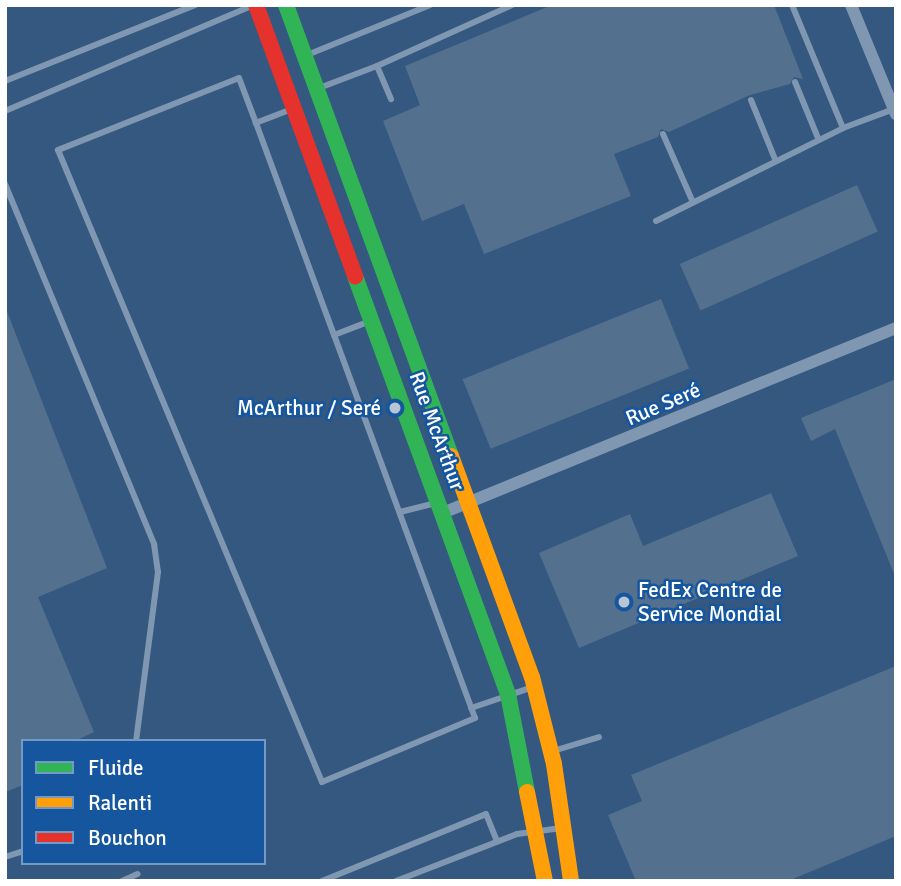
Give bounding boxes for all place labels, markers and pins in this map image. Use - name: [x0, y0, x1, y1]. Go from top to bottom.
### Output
- place label: McArthur / Seré: [237, 395, 381, 421]
- marker: McArthur / Seré: [387, 400, 403, 416]
- place label: FedEx Centre de Service Mondial: [638, 577, 782, 627]
- marker: FedEx Centre de Service Mondial: [616, 594, 632, 610]

